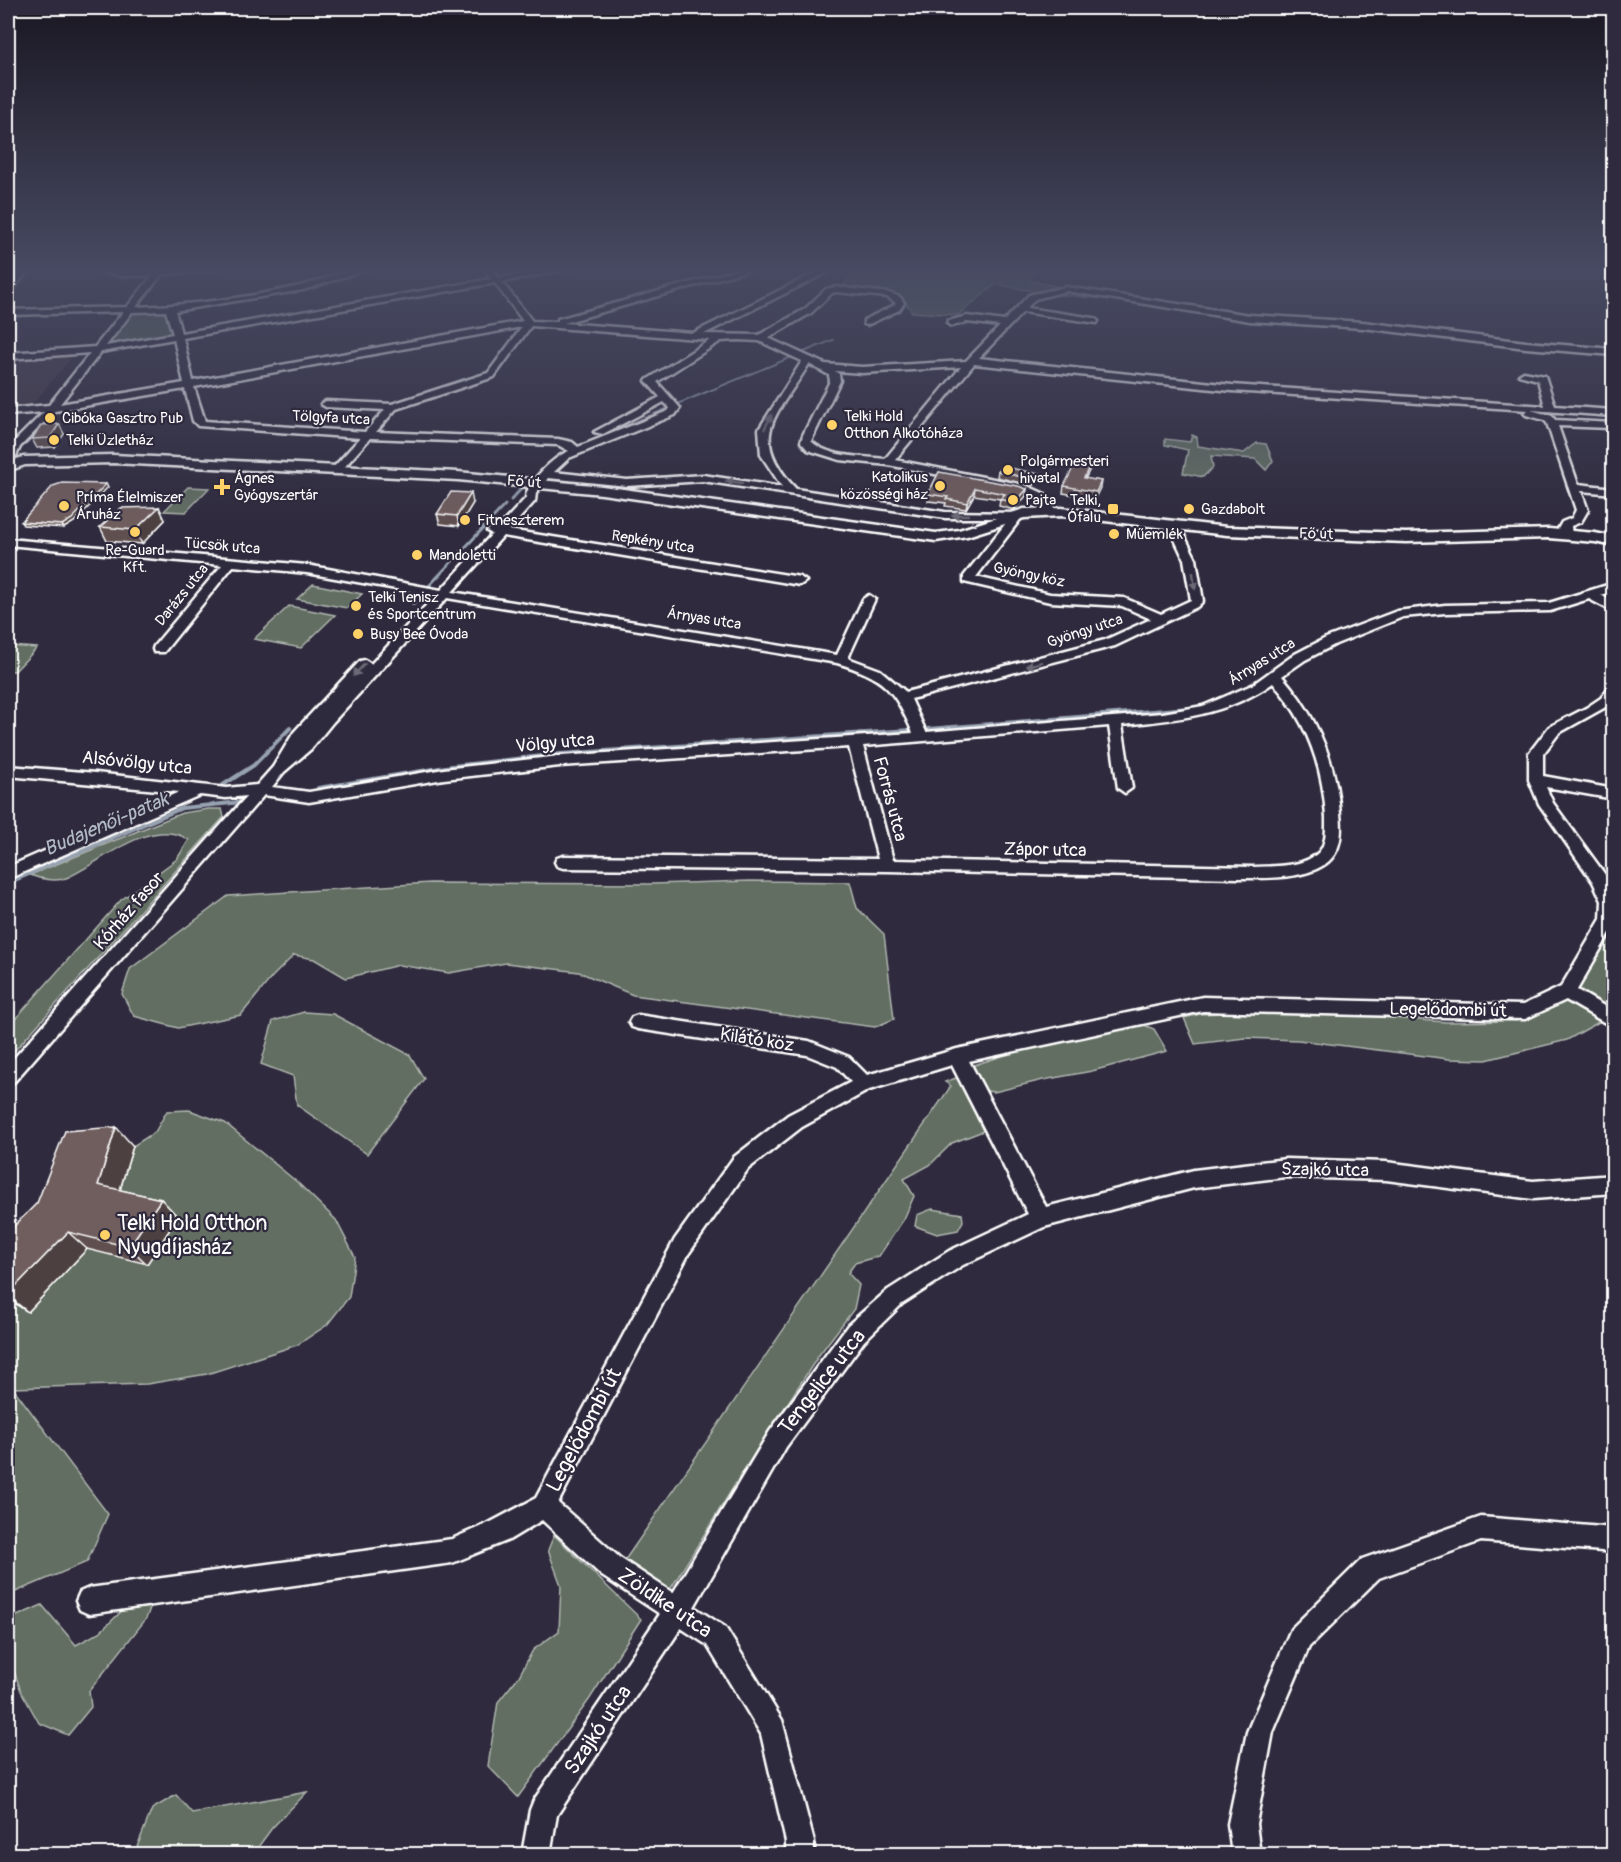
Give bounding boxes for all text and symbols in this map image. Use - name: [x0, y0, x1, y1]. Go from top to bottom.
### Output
- street label: Tölgyfa utca: [292, 406, 370, 430]
- place label: Telki Hold Otthon Alkotóháza: [844, 407, 963, 443]
- place label: Cibóka Gasztro Pub: [62, 409, 183, 428]
- marker: Cibóka Gasztro Pub: [43, 411, 57, 425]
- one-way arrow: [763, 413, 773, 430]
- marker: Telki Hold Otthon Alkotóháza: [825, 418, 839, 432]
- place label: Telki Üzletház: [66, 431, 154, 450]
- marker: Telki Üzletház: [47, 433, 61, 447]
- place label: Polgármesteri hivatal: [1020, 452, 1109, 488]
- marker: Polgármesteri hivatal: [1001, 463, 1015, 477]
- place label: Katolikus közösségi ház: [841, 468, 928, 504]
- place label: Ágnes Gyógyszertár: [234, 469, 319, 505]
- street label: Fő út: [506, 471, 543, 493]
- one-way arrow: [725, 478, 744, 487]
- marker: Katolikus közösségi ház: [933, 479, 947, 493]
- marker: Ágnes Gyógyszertár: [215, 480, 229, 494]
- place label: Príma Élelmiszer Áruház: [76, 488, 184, 524]
- place label: Pajta: [1025, 491, 1056, 510]
- place label: Telki, Ófalu: [1067, 491, 1101, 527]
- marker: Pajta: [1006, 493, 1020, 507]
- marker: Príma Élelmiszer Áruház: [57, 499, 71, 513]
- place label: Gazdabolt: [1201, 500, 1266, 519]
- marker: Telki, Ófalu: [1106, 502, 1120, 516]
- marker: Gazdabolt: [1182, 502, 1196, 516]
- one-way arrow: [950, 510, 969, 520]
- place label: Fitneszterem: [477, 511, 564, 530]
- marker: Fitneszterem: [458, 513, 472, 527]
- street label: Fő út: [1299, 524, 1334, 544]
- marker: Re-Guard Kft.: [128, 525, 142, 539]
- place label: Műemlék: [1126, 525, 1184, 544]
- street label: Repkény utca: [610, 526, 696, 558]
- marker: Műemlék: [1107, 527, 1121, 541]
- street label: Tücsök utca: [183, 533, 261, 559]
- place label: Re-Guard Kft.: [105, 541, 165, 577]
- place label: Mandoletti: [429, 546, 496, 565]
- marker: Mandoletti: [410, 548, 424, 562]
- street label: Gyöngy köz: [992, 558, 1067, 592]
- street label: Darázs utca: [151, 560, 213, 630]
- one-way arrow: [1190, 572, 1199, 591]
- place label: Telki Tenisz és Sportcentrum: [368, 588, 476, 624]
- marker: Telki Tenisz és Sportcentrum: [349, 599, 363, 613]
- street label: Árnyas utca: [665, 604, 743, 634]
- street label: Gyöngy utca: [1045, 610, 1125, 652]
- place label: Busy Bee Óvoda: [370, 625, 468, 644]
- marker: Busy Bee Óvoda: [351, 627, 365, 641]
- street label: Árnyas utca: [1225, 634, 1299, 690]
- one-way arrow: [1025, 659, 1043, 669]
- one-way arrow: [353, 662, 366, 677]
- street label: Völgy utca: [514, 728, 596, 758]
- street label: Alsóvölgy utca: [81, 746, 193, 780]
- street label: Forrás utca: [868, 754, 912, 844]
- water label: Budajenői-patak: [40, 786, 173, 861]
- street label: Zápor utca: [1003, 838, 1087, 862]
- street label: Kórház fasor: [89, 867, 170, 955]
- street label: Legelődombi út: [1389, 997, 1508, 1023]
- street label: Kilátó köz: [718, 1023, 796, 1057]
- street label: Szajkó utca: [1281, 1158, 1369, 1182]
- place label: Telki Hold Otthon Nyugdíjasház: [117, 1210, 267, 1261]
- marker: Telki Hold Otthon Nyugdíjasház: [98, 1228, 112, 1242]
- street label: Tengelice utca: [772, 1324, 872, 1440]
- street label: Legelődombi út: [540, 1363, 628, 1497]
- street label: Zöldike utca: [613, 1562, 717, 1644]
- street label: Szajkó utca: [558, 1680, 638, 1780]

